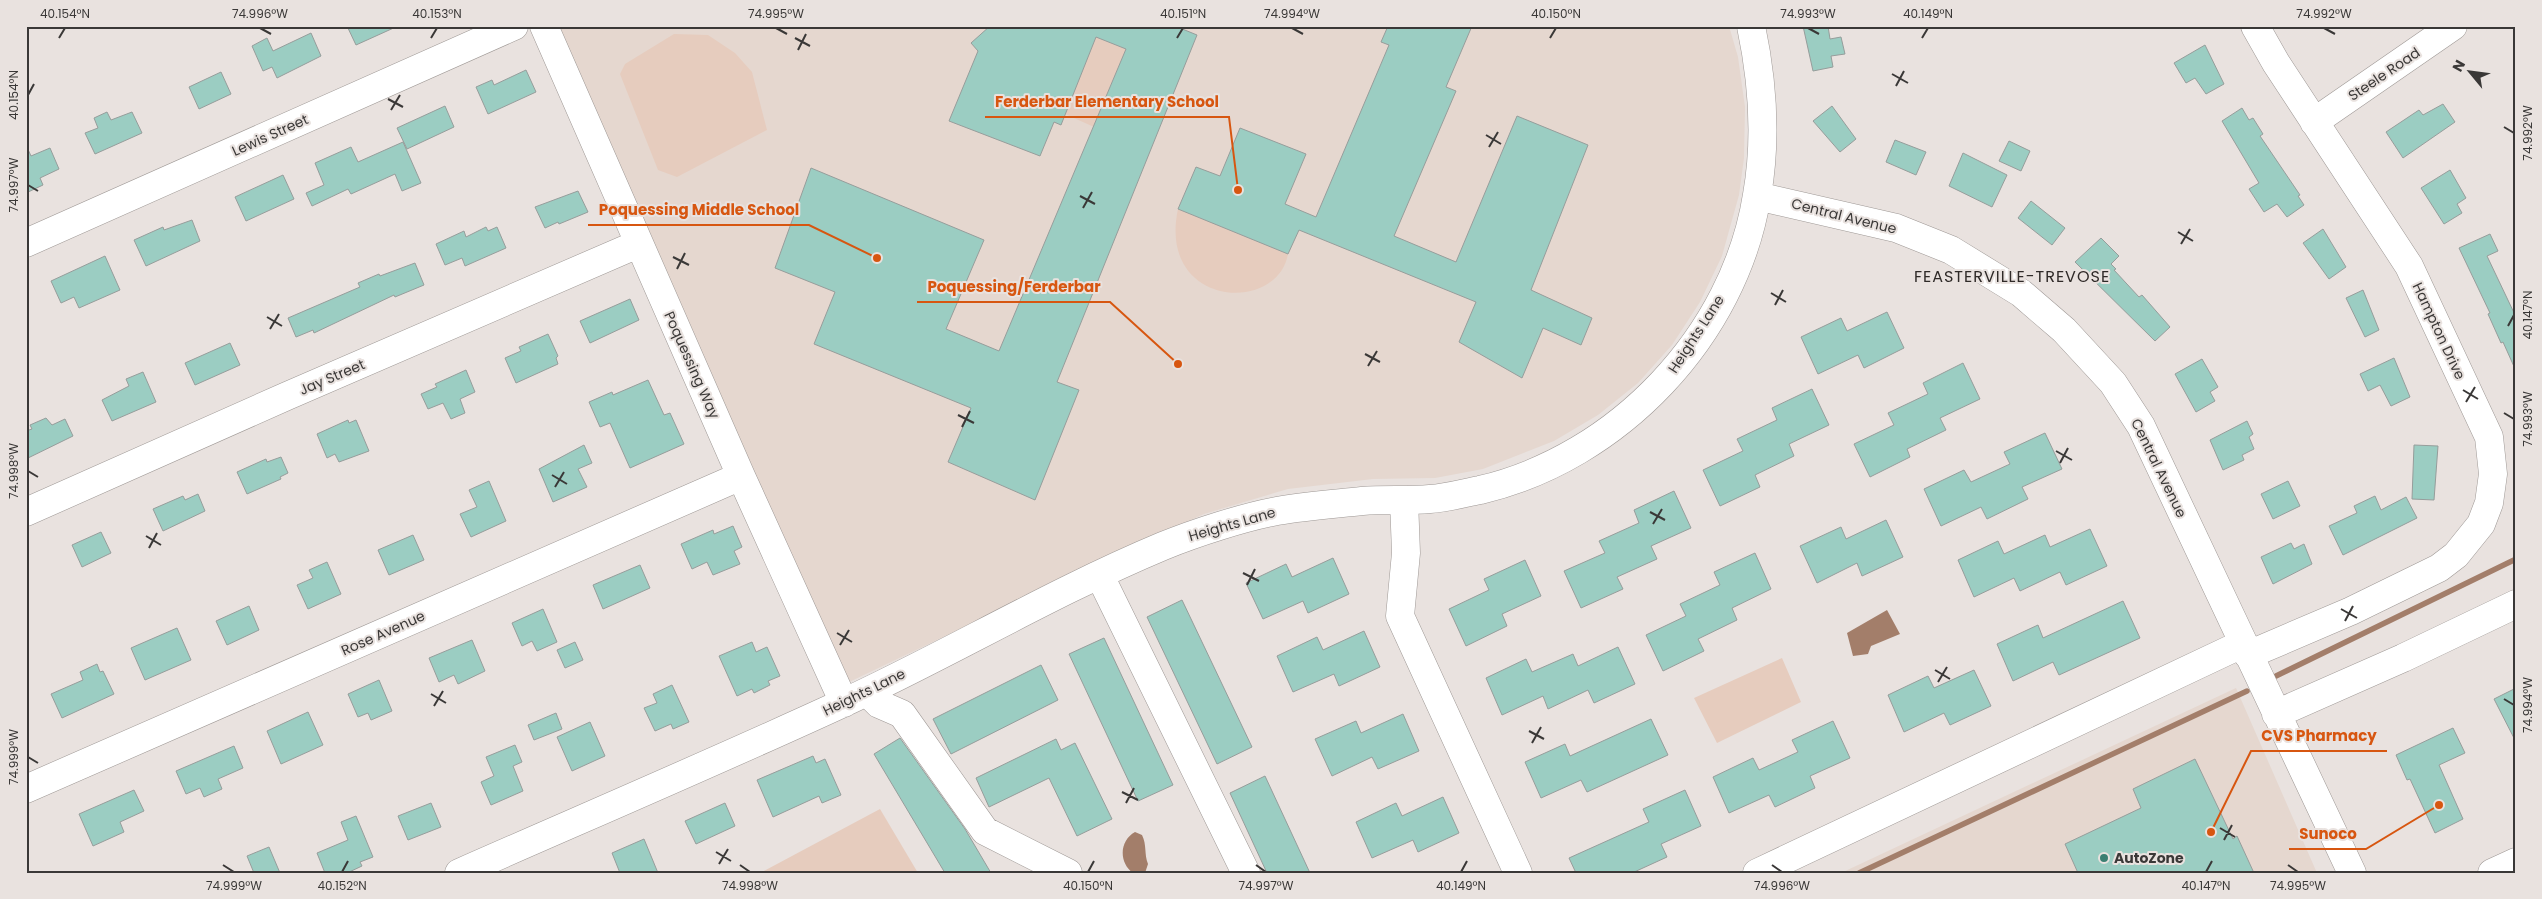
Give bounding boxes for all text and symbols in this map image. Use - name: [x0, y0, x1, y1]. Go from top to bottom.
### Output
- text: 40.154°N: [40, 5, 90, 22]
- text: 74.996°W: [232, 5, 288, 22]
- text: 40.153°N: [412, 5, 462, 22]
- text: 74.995°W: [748, 5, 804, 22]
- text: 40.151°N: [1160, 5, 1206, 22]
- text: 74.994°W: [1264, 5, 1320, 22]
- text: 40.150°N: [1531, 5, 1581, 22]
- text: 74.993°W: [1780, 5, 1836, 22]
- text: 40.149°N: [1903, 5, 1953, 22]
- text: 74.992°W: [2296, 5, 2352, 22]
- street label: Steele Road: [2344, 43, 2424, 105]
- north arrow: [2444, 48, 2494, 98]
- text: N: [2447, 56, 2470, 75]
- text: 40.154°N: [5, 70, 22, 120]
- callout: Ferderbar Elementary School: [985, 87, 1229, 117]
- text: Ferderbar Elementary School: [995, 91, 1219, 112]
- text: 74.992°W: [2519, 105, 2536, 161]
- street label: Lewis Street: [229, 109, 311, 161]
- text: 74.997°W: [5, 157, 22, 212]
- street label: Central Avenue: [1789, 193, 1899, 239]
- callout: Poquessing Middle School: [588, 195, 809, 225]
- text: Poquessing Middle School: [599, 199, 799, 220]
- district label: FEASTERVILLE-TREVOSE: [1914, 265, 2110, 288]
- callout: Poquessing/Ferderbar: [917, 272, 1110, 302]
- text: Poquessing/Ferderbar: [927, 276, 1101, 297]
- street label: Hampton Drive: [2408, 279, 2470, 383]
- street label: Heights Lane: [1663, 291, 1729, 377]
- text: 40.147°N: [2519, 291, 2536, 339]
- street label: Poquessing Way: [659, 308, 725, 422]
- street label: Jay Street: [296, 354, 368, 400]
- text: 74.993°W: [2519, 391, 2536, 447]
- street label: Central Avenue: [2126, 415, 2192, 521]
- text: 74.998°W: [5, 443, 22, 499]
- street label: Heights Lane: [1186, 502, 1278, 546]
- street label: Rose Avenue: [338, 605, 428, 660]
- street label: Heights Lane: [819, 663, 909, 721]
- text: 74.994°W: [2519, 677, 2536, 733]
- callout: CVS Pharmacy: [2251, 721, 2387, 751]
- text: CVS Pharmacy: [2261, 725, 2377, 746]
- text: 74.999°W: [5, 729, 22, 785]
- callout: Sunoco: [2289, 819, 2366, 849]
- text: Sunoco: [2299, 823, 2357, 844]
- place label: AutoZone: [2114, 848, 2184, 868]
- marker: AutoZone: [2098, 852, 2110, 864]
- text: 74.999°W: [206, 877, 262, 894]
- text: 40.152°N: [317, 877, 367, 894]
- text: 74.998°W: [722, 877, 778, 894]
- text: 40.150°N: [1063, 877, 1113, 894]
- text: 74.997°W: [1239, 877, 1294, 894]
- text: 40.149°N: [1436, 877, 1486, 894]
- text: 74.996°W: [1754, 877, 1810, 894]
- text: 40.147°N: [2182, 877, 2230, 894]
- text: 74.995°W: [2270, 877, 2326, 894]

